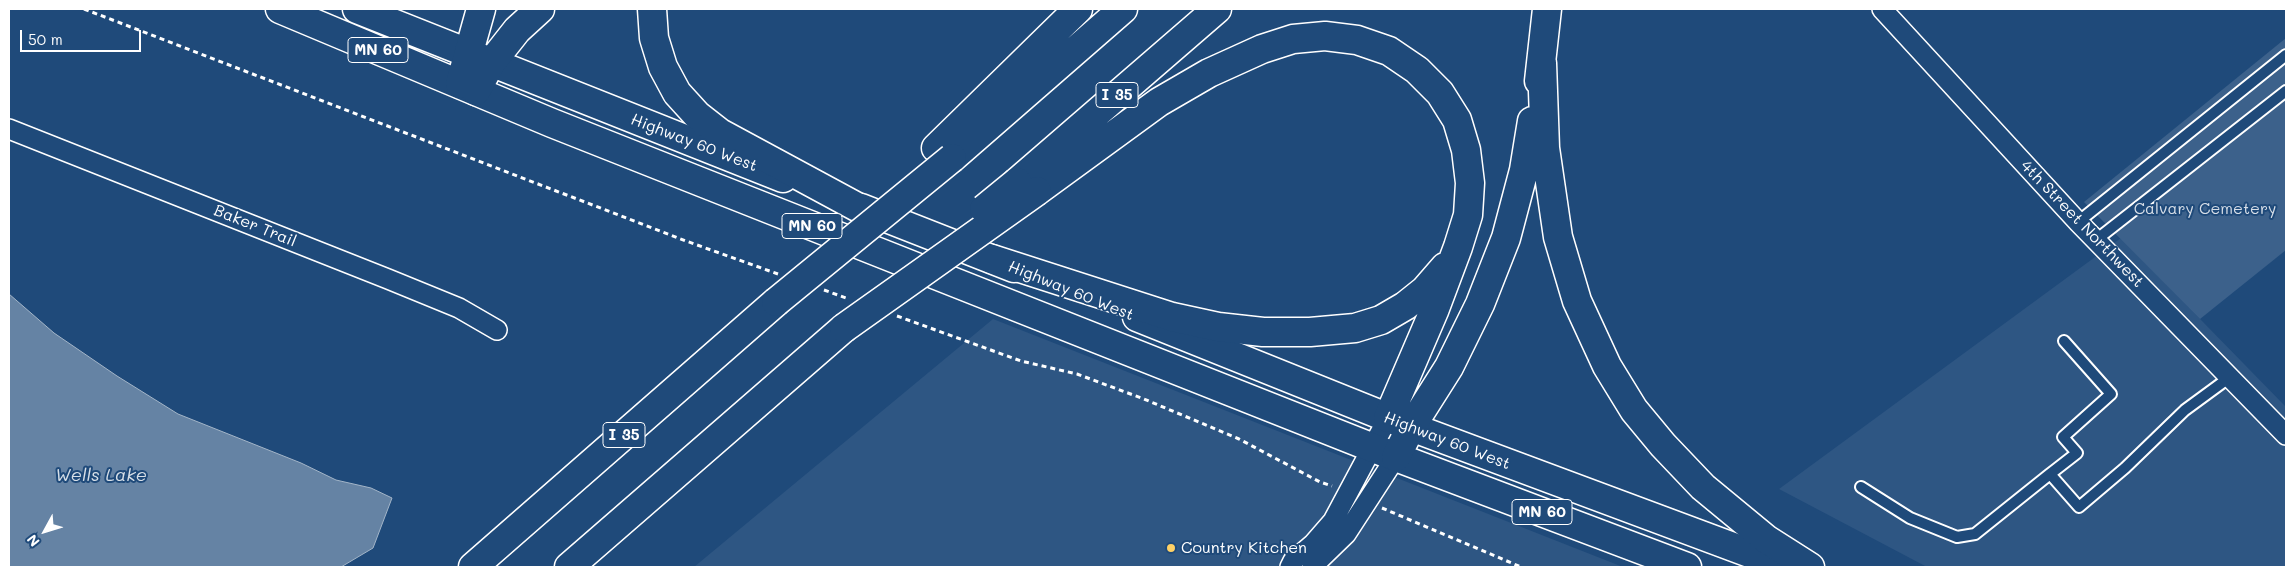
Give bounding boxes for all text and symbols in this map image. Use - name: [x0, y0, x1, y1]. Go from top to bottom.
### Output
- scale bar: [22, 20, 144, 52]
- text: 50 m: [28, 29, 63, 49]
- road number: MN 60: [348, 38, 408, 62]
- road number: I 35: [1096, 82, 1138, 108]
- street label: Highway 60 West: [628, 110, 760, 176]
- street label: 4th Street Northwest: [2016, 156, 2148, 292]
- park label: Calvary Cemetery: [2134, 199, 2276, 219]
- street label: Baker Trail: [211, 201, 299, 251]
- road number: MN 60: [782, 214, 842, 238]
- street label: Highway 60 West: [1005, 257, 1137, 325]
- street label: Highway 60 West: [1381, 408, 1513, 474]
- road number: I 35: [603, 422, 645, 448]
- water label: Wells Lake: [55, 464, 147, 486]
- road number: MN 60: [1512, 500, 1572, 524]
- north arrow: [20, 506, 70, 556]
- text: N: [22, 531, 44, 551]
- place label: Country Kitchen: [1181, 538, 1307, 558]
- marker: Country Kitchen: [1165, 542, 1177, 554]

